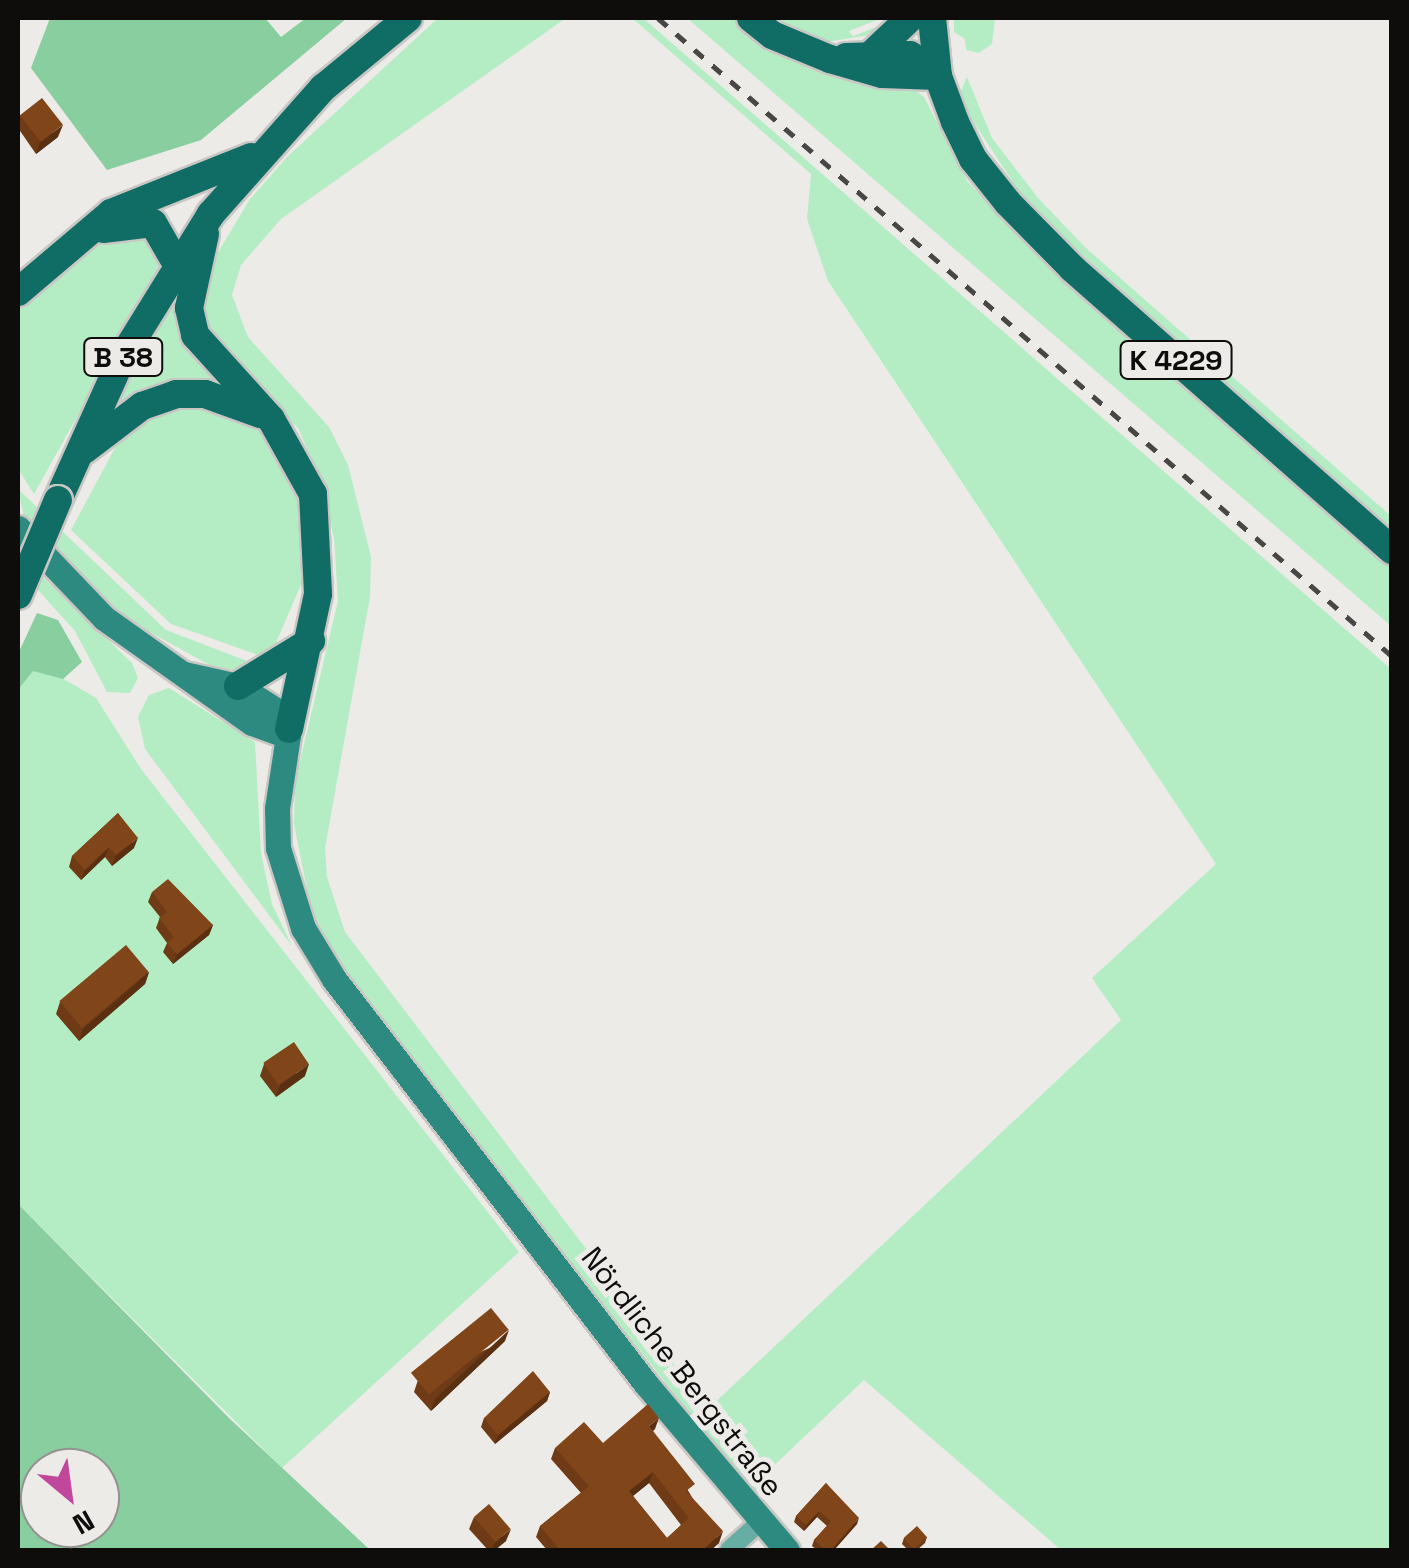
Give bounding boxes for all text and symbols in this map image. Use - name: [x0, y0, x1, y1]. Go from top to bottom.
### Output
- road number: B 38: [83, 334, 163, 380]
- road number: K 4229: [1118, 337, 1234, 383]
- street label: Nördliche Bergstraße: [573, 1240, 791, 1504]
- north arrow: [20, 1448, 120, 1548]
- text: N: [67, 1502, 101, 1543]

